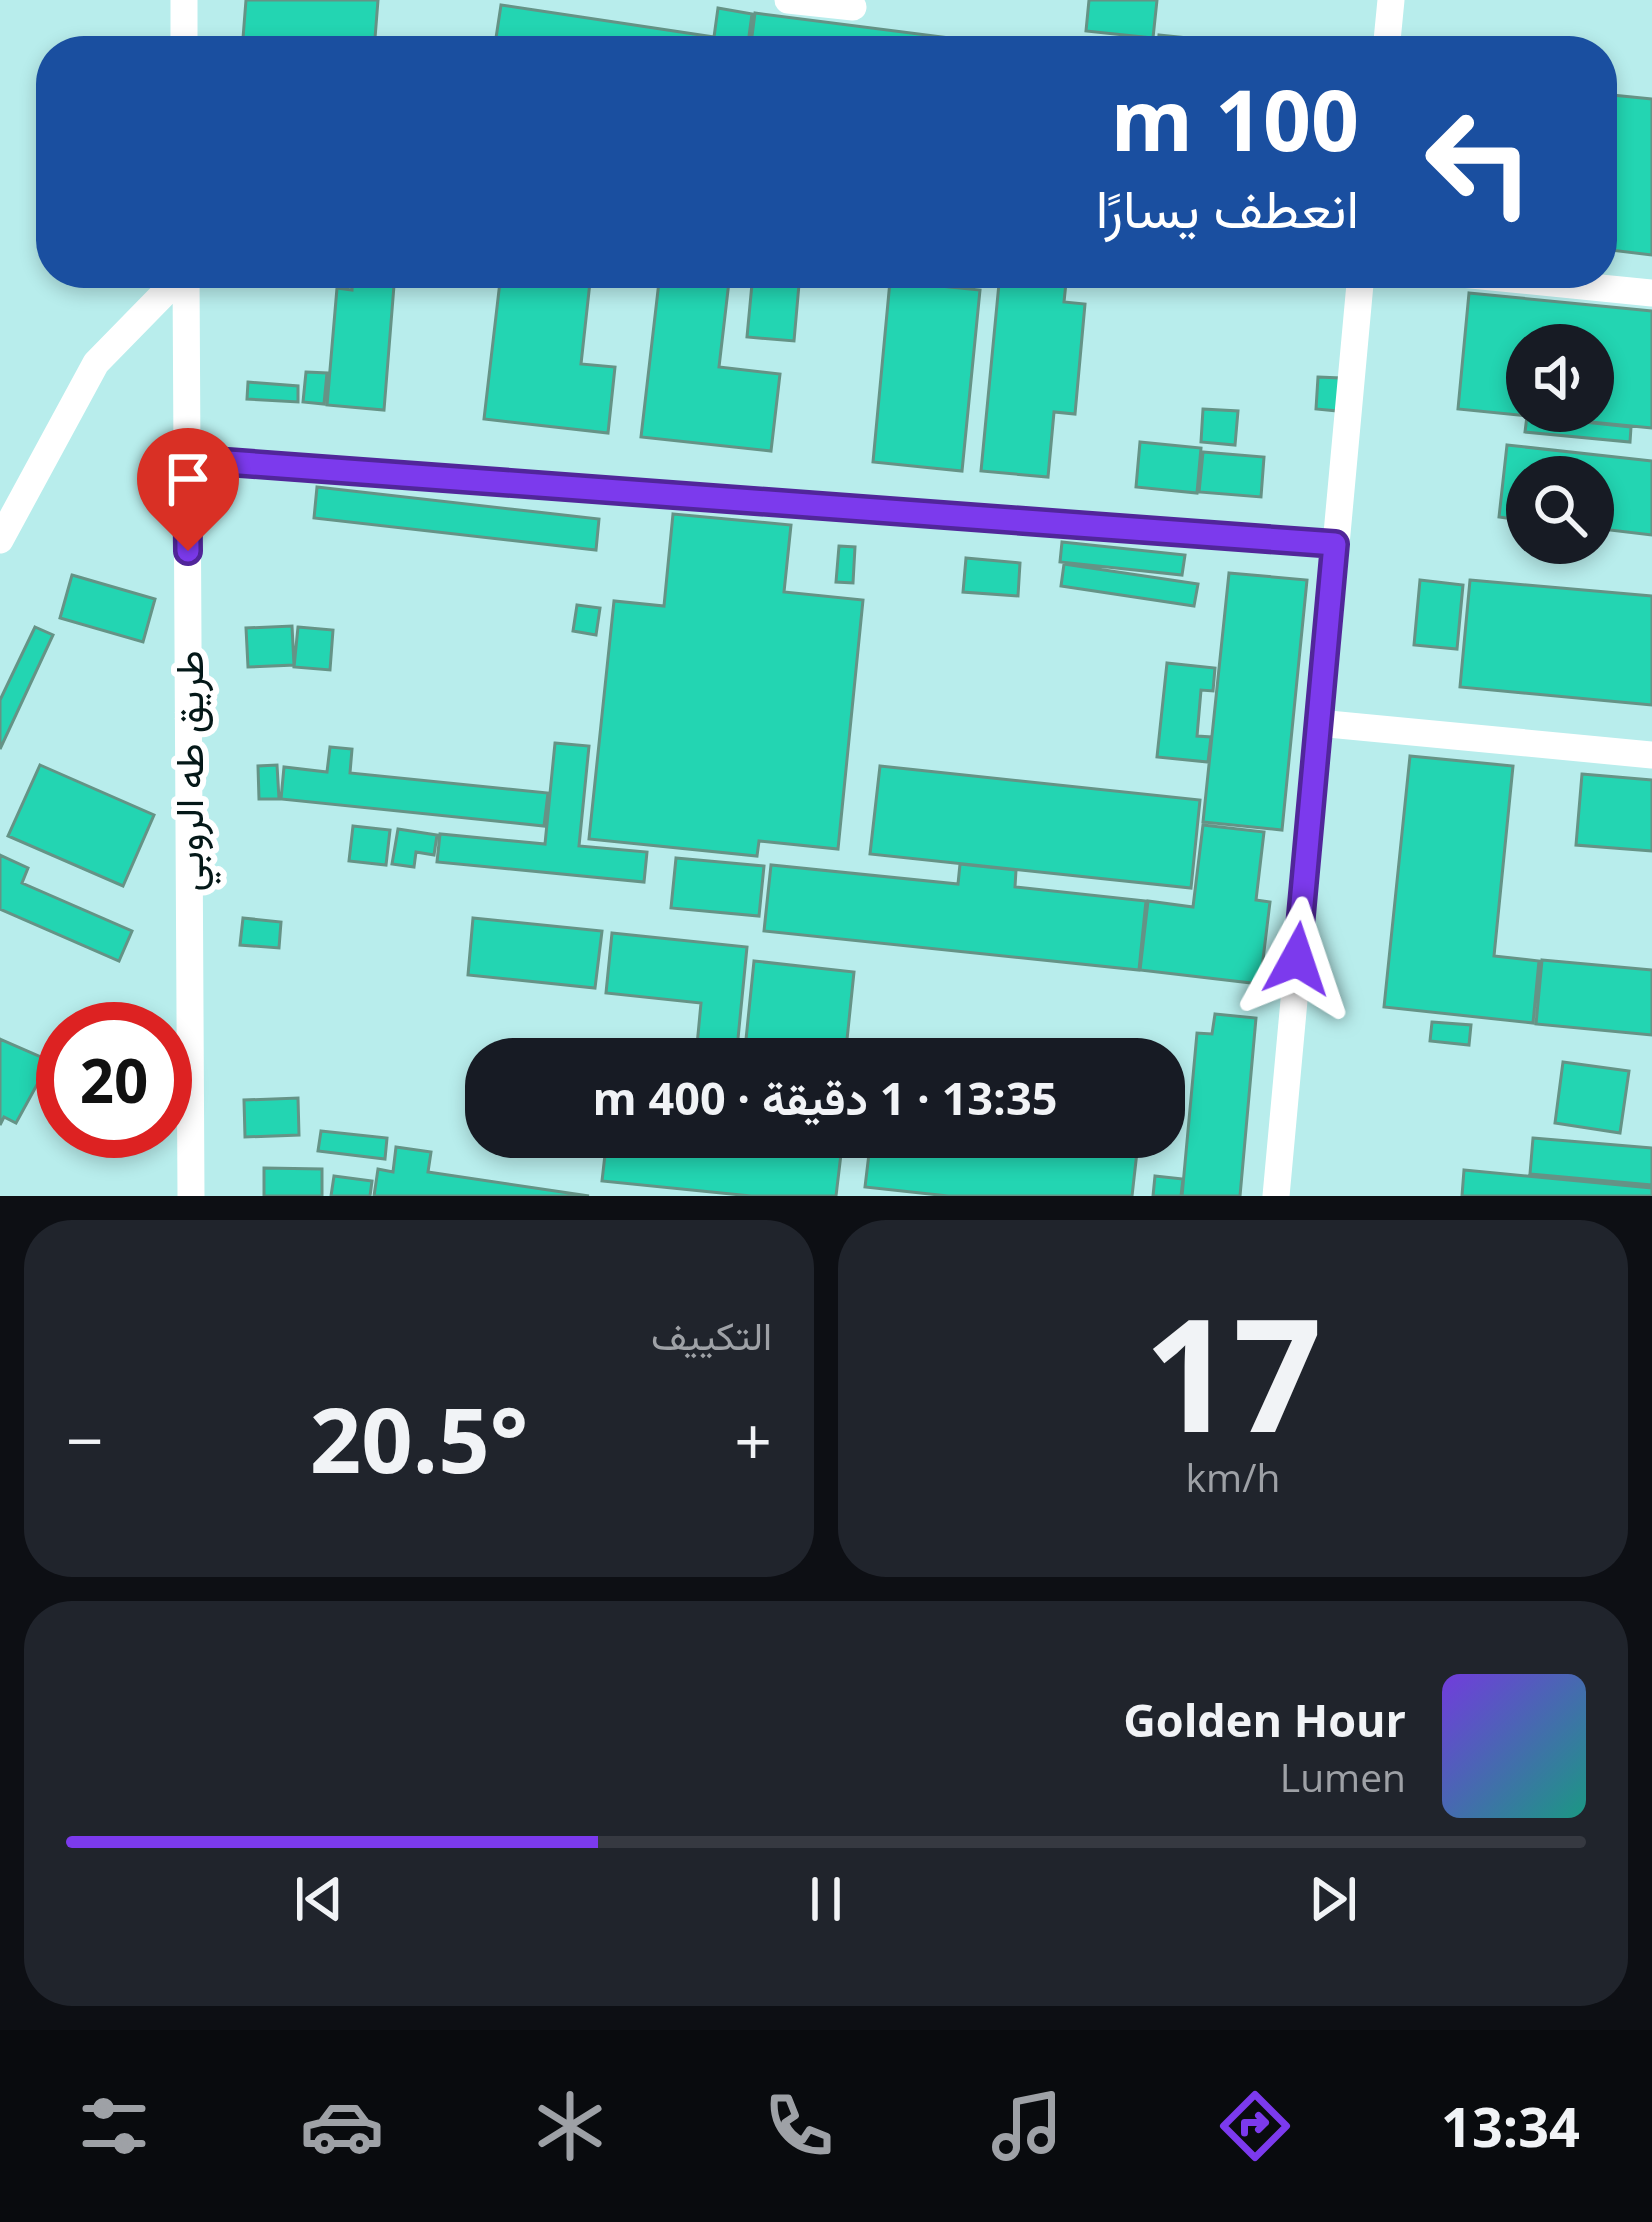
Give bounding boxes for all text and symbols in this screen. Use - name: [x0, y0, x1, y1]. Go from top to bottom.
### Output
- text: 100 m: [1111, 61, 1359, 176]
- icon: left: [1401, 84, 1557, 240]
- text: انعطف يسارًا: [1096, 170, 1359, 244]
- map controls: [1506, 324, 1614, 564]
- button: sound: [1506, 324, 1614, 432]
- pin: [137, 428, 239, 551]
- icon: arrive: [155, 446, 221, 512]
- button: search: [1506, 456, 1614, 564]
- street label: طريق طه الروبي: [161, 650, 221, 892]
- position arrow: [1234, 896, 1360, 1022]
- speed limit sign: 20: [36, 1002, 192, 1158]
- text: 13:35 · 1 دقيقة · 400 m: [593, 1067, 1057, 1128]
- text: 17: [1144, 1265, 1322, 1478]
- text: التكييف: [651, 1308, 772, 1361]
- text: 20.5°: [310, 1377, 528, 1499]
- text: −: [66, 1394, 104, 1484]
- text: +: [734, 1394, 772, 1484]
- text: km/h: [1186, 1450, 1280, 1503]
- text: Golden Hour: [1123, 1689, 1406, 1750]
- text: Lumen: [1280, 1750, 1406, 1803]
- icon: previous: [286, 1866, 352, 1932]
- icon: pause: [793, 1866, 859, 1932]
- icon: next: [1300, 1866, 1366, 1932]
- icon: filters: [72, 2084, 156, 2168]
- icon: car: [300, 2084, 384, 2168]
- icon: climate: [528, 2084, 612, 2168]
- icon: phone: [757, 2084, 841, 2168]
- icon: music: [985, 2084, 1069, 2168]
- icon: directions: [1213, 2084, 1297, 2168]
- text: 13:34: [1441, 2089, 1580, 2163]

